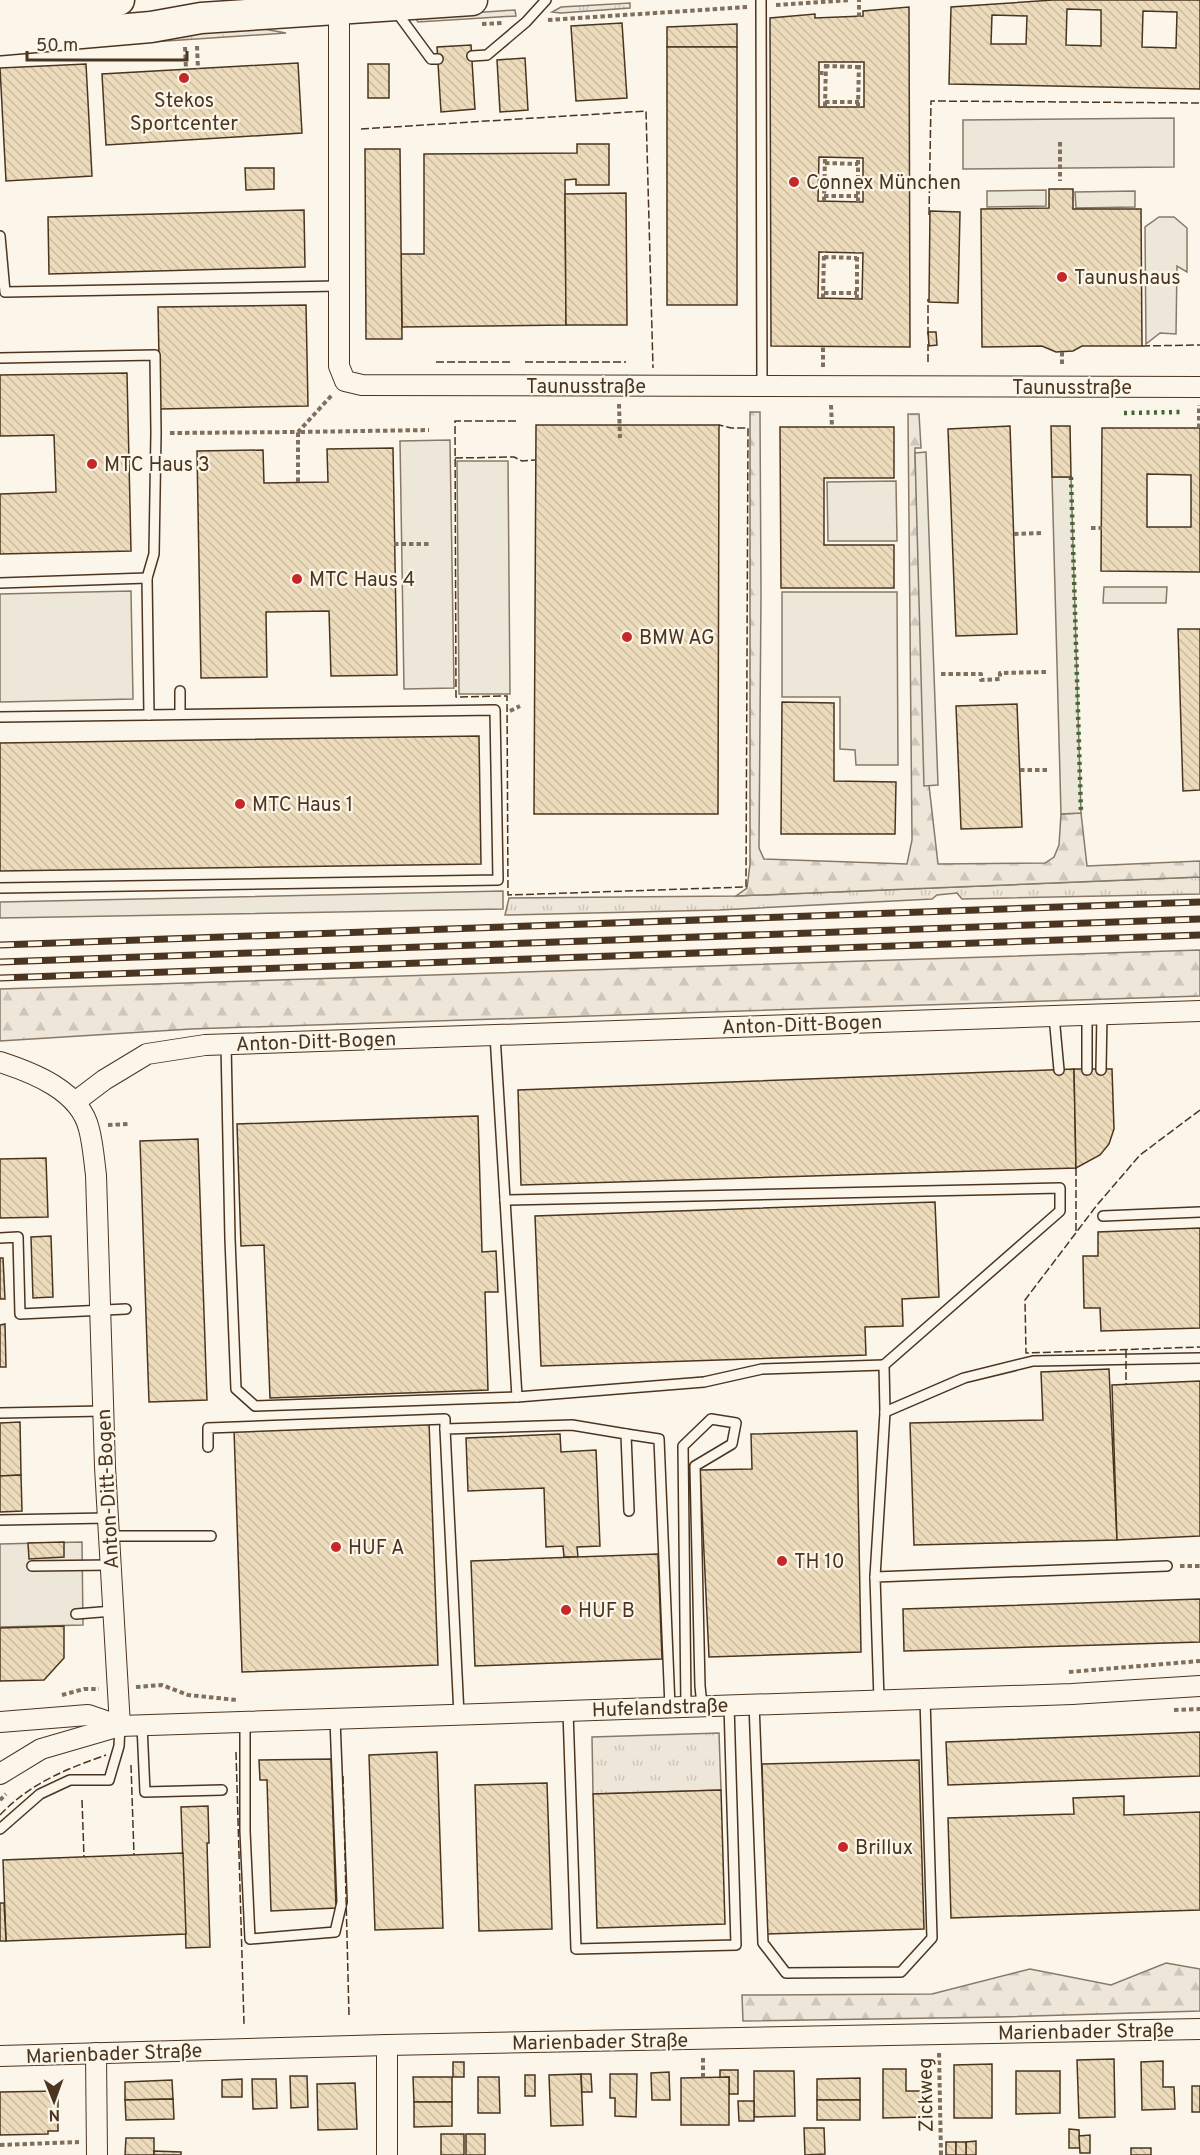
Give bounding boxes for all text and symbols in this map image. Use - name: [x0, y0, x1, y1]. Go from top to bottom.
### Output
- scale bar: [27, 24, 188, 62]
- text: 50 m: [36, 35, 78, 58]
- marker: Stekos Sportcenter: [177, 71, 191, 85]
- place label: Stekos Sportcenter: [130, 89, 238, 138]
- place label: Connex München: [806, 171, 961, 197]
- marker: Connex München: [787, 175, 801, 189]
- place label: Taunushaus: [1074, 266, 1181, 292]
- marker: Taunushaus: [1055, 270, 1069, 284]
- street label: Taunusstraße: [526, 375, 646, 401]
- street label: Taunusstraße: [1012, 376, 1132, 402]
- place label: MTC Haus 3: [104, 453, 210, 479]
- marker: MTC Haus 3: [85, 457, 99, 471]
- place label: MTC Haus 4: [309, 568, 415, 594]
- marker: MTC Haus 4: [290, 572, 304, 586]
- place label: BMW AG: [639, 626, 715, 652]
- marker: BMW AG: [620, 630, 634, 644]
- place label: MTC Haus 1: [252, 793, 353, 819]
- marker: MTC Haus 1: [233, 797, 247, 811]
- street label: Anton-Ditt-Bogen: [721, 1010, 883, 1042]
- street label: Anton-Ditt-Bogen: [235, 1027, 397, 1059]
- street label: Anton-Ditt-Bogen: [92, 1408, 126, 1570]
- place label: HUF A: [348, 1536, 405, 1562]
- marker: HUF A: [329, 1540, 343, 1554]
- place label: TH 10: [794, 1550, 845, 1576]
- marker: TH 10: [775, 1554, 789, 1568]
- place label: HUF B: [578, 1599, 635, 1625]
- marker: HUF B: [559, 1603, 573, 1617]
- street label: Hufelandstraße: [591, 1694, 729, 1724]
- place label: Brillux: [855, 1836, 913, 1862]
- marker: Brillux: [836, 1840, 850, 1854]
- street label: Marienbader Straße: [998, 2018, 1174, 2048]
- street label: Marienbader Straße: [512, 2028, 688, 2058]
- street label: Marienbader Straße: [25, 2039, 203, 2071]
- street label: Zickweg: [913, 2057, 941, 2133]
- north arrow: [24, 2071, 84, 2131]
- text: N: [48, 2104, 60, 2124]

